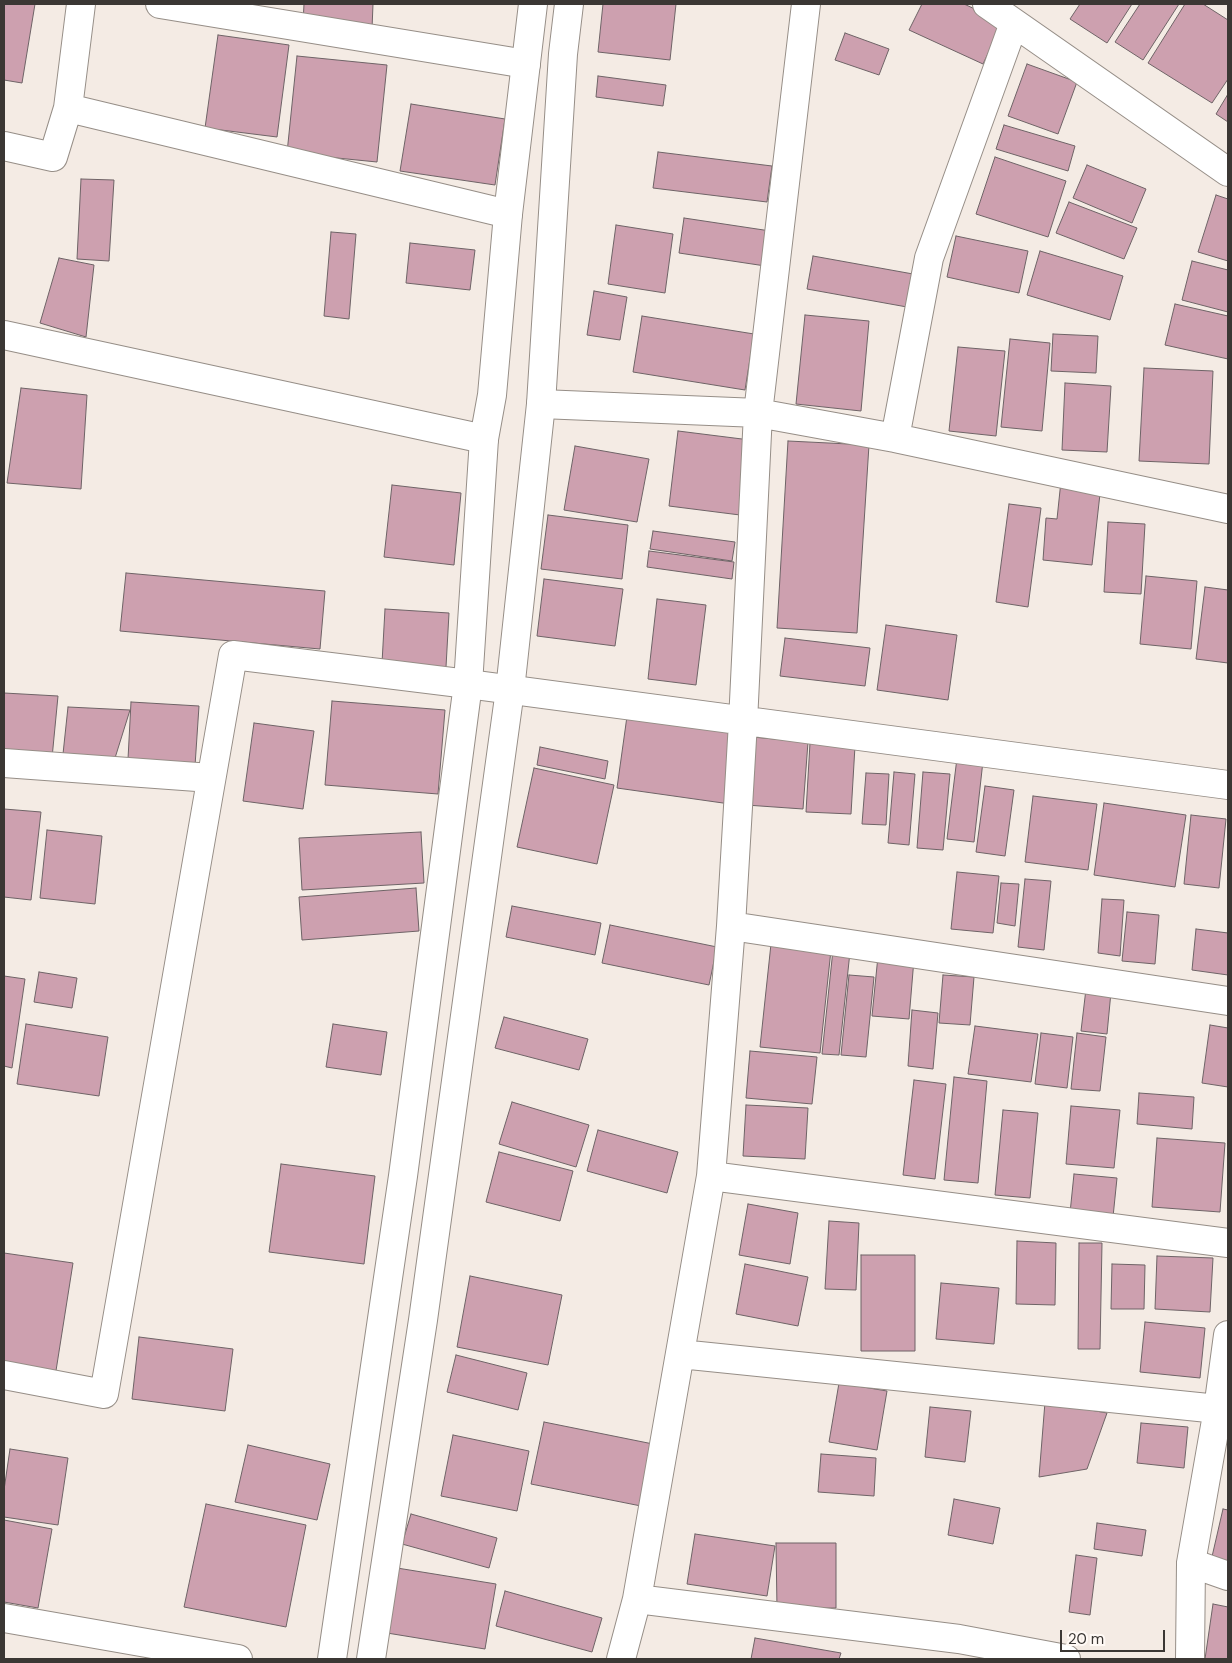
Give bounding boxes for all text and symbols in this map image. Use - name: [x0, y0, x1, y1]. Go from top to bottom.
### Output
- scale bar: [1062, 1620, 1167, 1652]
- text: 20 m: [1068, 1629, 1104, 1649]

